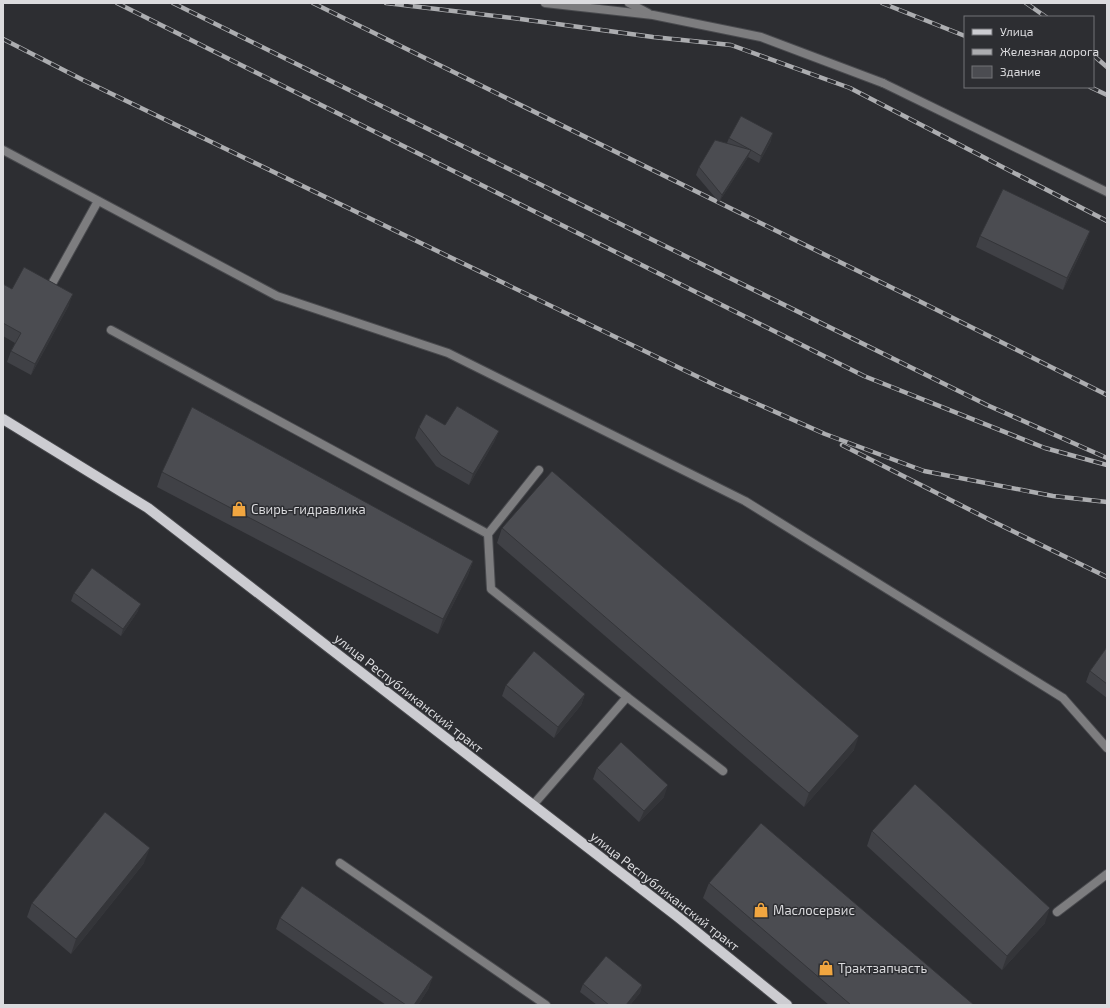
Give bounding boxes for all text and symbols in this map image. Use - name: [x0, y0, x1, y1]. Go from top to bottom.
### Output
- legend: [964, 16, 1094, 88]
- text: Улица: [1000, 24, 1033, 38]
- text: Железная дорога: [1000, 44, 1099, 58]
- text: Здание: [1000, 64, 1041, 78]
- shop icon: Свирь-гидравлика: [230, 500, 248, 518]
- place label: Свирь-гидравлика: [251, 501, 366, 517]
- street label: улица Республиканский тракт: [331, 630, 487, 757]
- street label: улица Республиканский тракт: [587, 828, 743, 955]
- shop icon: Маслосервис: [752, 901, 770, 919]
- place label: Маслосервис: [773, 902, 855, 918]
- shop icon: Трактзапчасть: [817, 959, 835, 977]
- place label: Трактзапчасть: [838, 960, 927, 976]

